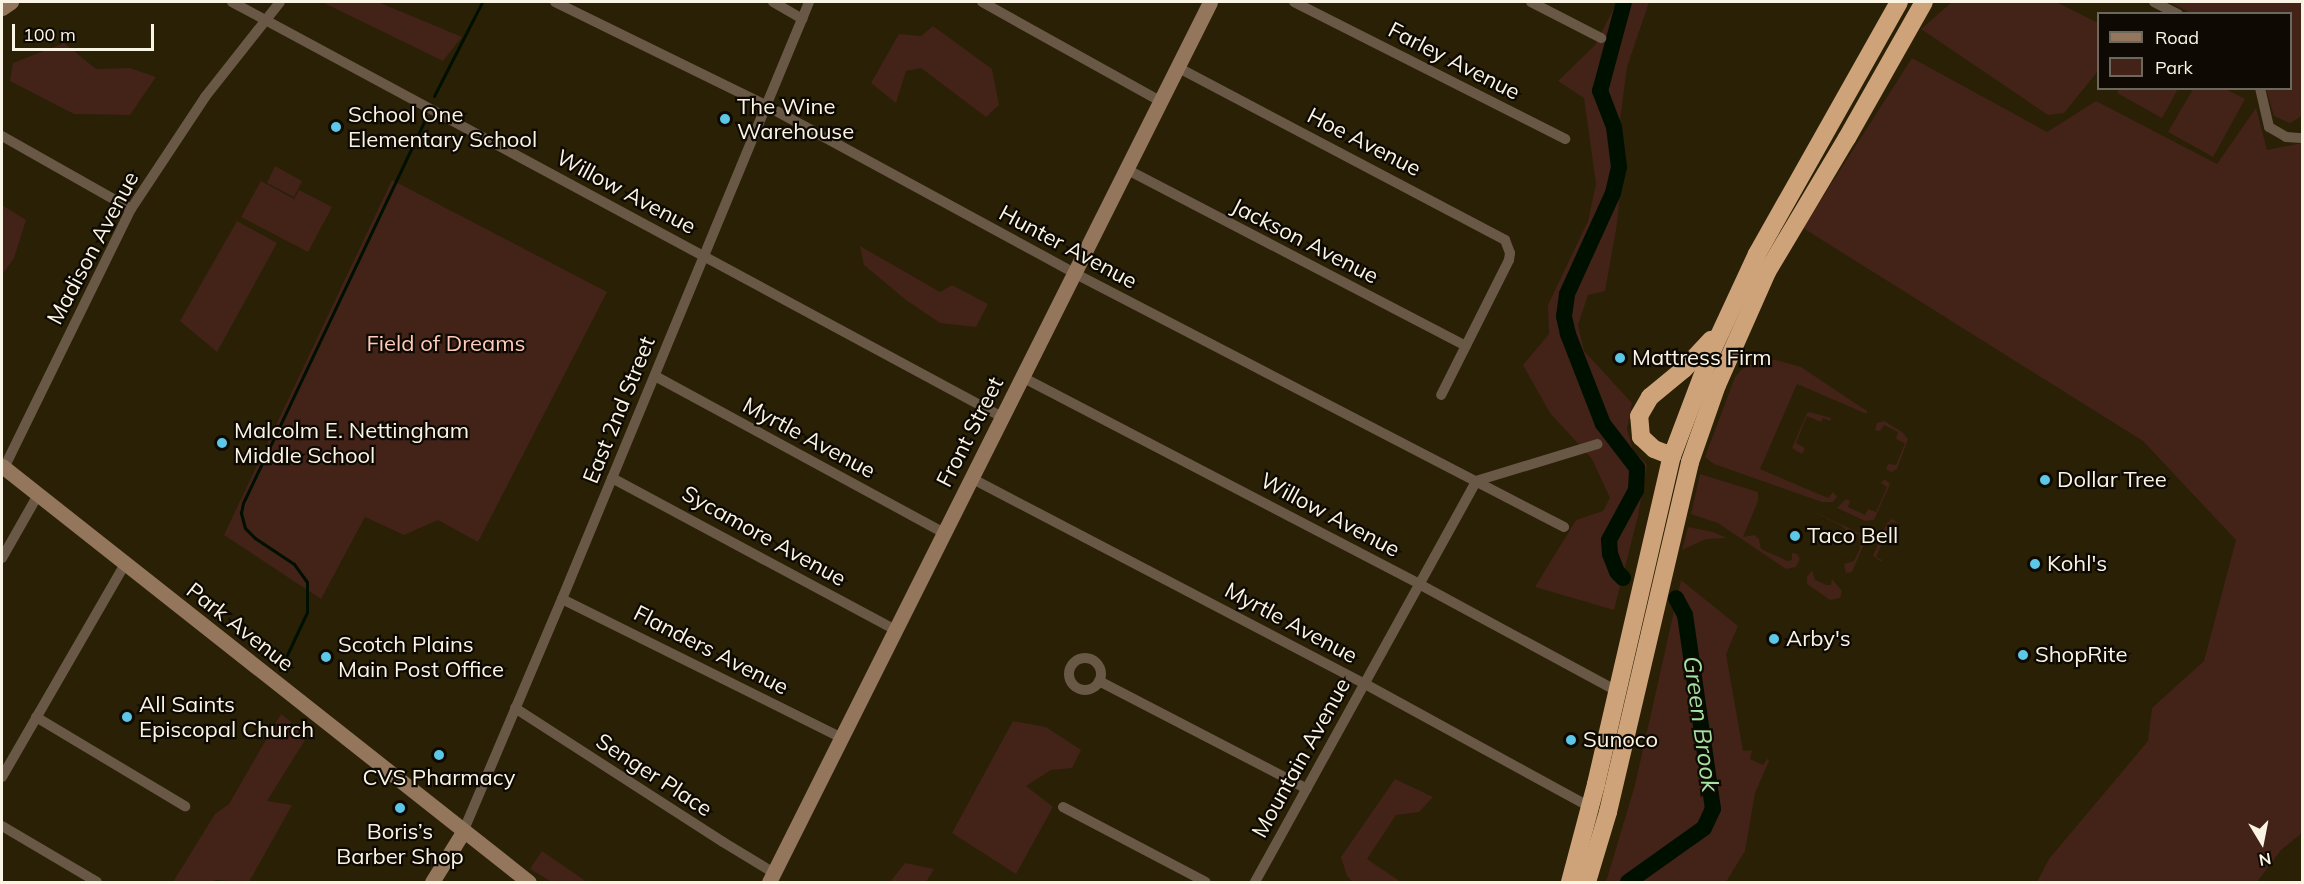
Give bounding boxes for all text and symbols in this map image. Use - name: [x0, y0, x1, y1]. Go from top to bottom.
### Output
- scale bar: [15, 12, 158, 50]
- legend: [2097, 12, 2292, 90]
- street label: Farley Avenue: [1384, 16, 1524, 106]
- text: 100 m: [23, 23, 76, 46]
- text: Road: [2155, 26, 2199, 49]
- text: Park: [2155, 56, 2193, 79]
- place label: The Wine Warehouse: [737, 93, 854, 144]
- place label: School One Elementary School: [348, 101, 537, 152]
- street label: Hoe Avenue: [1303, 102, 1425, 182]
- marker: The Wine Warehouse: [718, 112, 732, 126]
- marker: School One Elementary School: [329, 120, 343, 134]
- street label: Willow Avenue: [552, 144, 700, 240]
- street label: Madison Avenue: [42, 167, 144, 329]
- street label: Jackson Avenue: [1227, 193, 1383, 289]
- street label: Hunter Avenue: [995, 200, 1141, 294]
- park label: Field of Dreams: [366, 331, 526, 357]
- street label: East 2nd Street: [578, 333, 660, 487]
- place label: Mattress Firm: [1632, 345, 1771, 371]
- marker: Mattress Firm: [1613, 351, 1627, 365]
- street label: Front Street: [931, 373, 1009, 491]
- street label: Myrtle Avenue: [738, 392, 880, 484]
- place label: Malcolm E. Nettingham Middle School: [234, 417, 469, 469]
- marker: Malcolm E. Nettingham Middle School: [215, 436, 229, 450]
- street label: Willow Avenue: [1256, 467, 1404, 563]
- place label: Dollar Tree: [2057, 467, 2167, 493]
- marker: Dollar Tree: [2038, 473, 2052, 487]
- street label: Sycamore Avenue: [678, 480, 850, 592]
- place label: Taco Bell: [1807, 523, 1898, 549]
- marker: Taco Bell: [1788, 529, 1802, 543]
- place label: Kohl's: [2047, 551, 2107, 577]
- marker: Kohl's: [2028, 557, 2042, 571]
- street label: Park Avenue: [181, 577, 299, 677]
- street label: Myrtle Avenue: [1220, 577, 1362, 669]
- street label: Flanders Avenue: [629, 600, 793, 700]
- place label: Arby's: [1786, 626, 1851, 652]
- place label: Scotch Plains Main Post Office: [338, 631, 504, 682]
- marker: Arby's: [1767, 632, 1781, 646]
- place label: ShopRite: [2035, 642, 2127, 668]
- marker: ShopRite: [2016, 648, 2030, 662]
- marker: Scotch Plains Main Post Office: [319, 650, 333, 664]
- water label: Green Brook: [1677, 654, 1725, 794]
- street label: Mountain Avenue: [1246, 674, 1356, 842]
- place label: All Saints Episcopal Church: [139, 691, 314, 742]
- marker: All Saints Episcopal Church: [120, 710, 134, 724]
- place label: Sunoco: [1583, 727, 1658, 753]
- street label: Senger Place: [591, 728, 717, 822]
- marker: Sunoco: [1564, 733, 1578, 747]
- marker: CVS Pharmacy: [432, 748, 446, 762]
- place label: CVS Pharmacy: [363, 765, 515, 791]
- marker: Boris’s Barber Shop: [393, 801, 407, 815]
- north arrow: [2232, 812, 2292, 872]
- place label: Boris’s Barber Shop: [336, 818, 464, 870]
- text: N: [2257, 849, 2273, 871]

